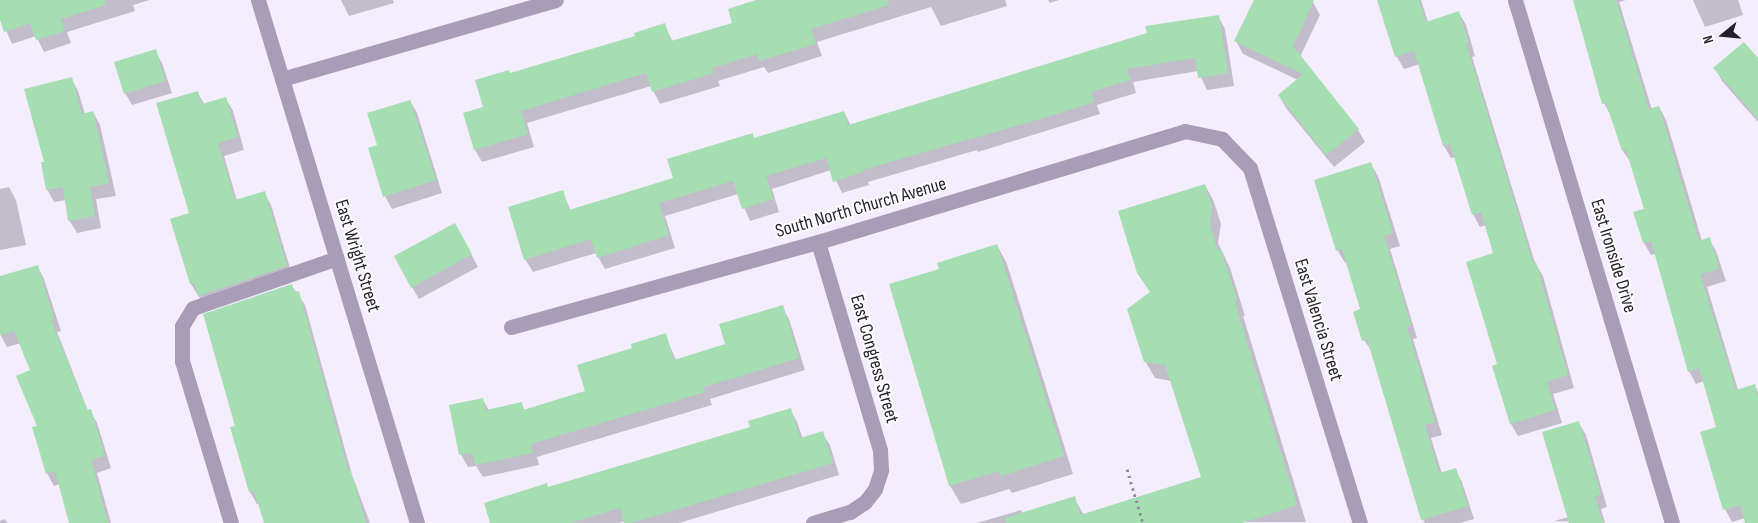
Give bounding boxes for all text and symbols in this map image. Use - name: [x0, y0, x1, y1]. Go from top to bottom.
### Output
- north arrow: [1698, 10, 1748, 60]
- text: N: [1699, 33, 1717, 46]
- street label: South North Church Avenue: [773, 173, 949, 243]
- street label: East Ironside Drive: [1585, 196, 1641, 316]
- street label: East Wright Street: [329, 197, 385, 315]
- street label: East Valencia Street: [1289, 256, 1347, 384]
- street label: East Congress Street: [845, 292, 903, 426]

